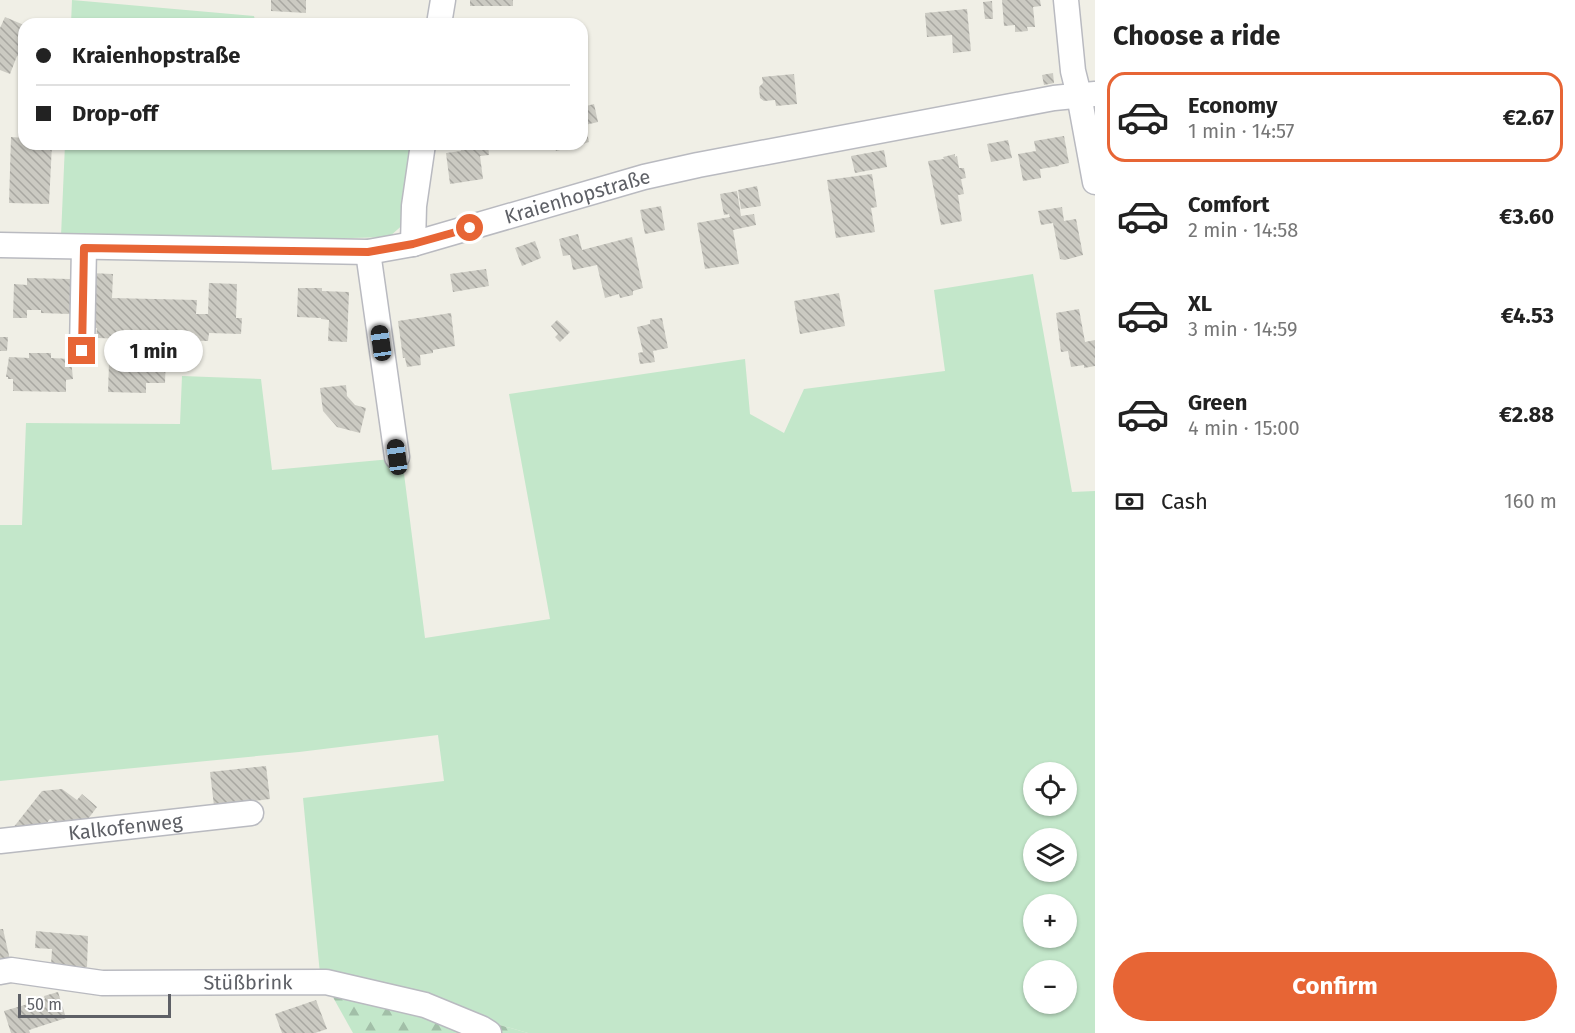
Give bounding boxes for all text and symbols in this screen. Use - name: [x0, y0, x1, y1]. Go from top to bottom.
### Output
- text: Choose a ride: [1113, 20, 1280, 52]
- text: Kraienhopstraße: [72, 42, 240, 69]
- icon: car: [1116, 90, 1170, 144]
- text: Economy: [1188, 92, 1277, 119]
- text: Drop-off: [72, 100, 158, 127]
- text: €2.67: [1503, 104, 1554, 131]
- text: 1 min · 14:57: [1188, 119, 1294, 143]
- street label: Kraienhopstraße: [502, 164, 652, 229]
- icon: car: [1116, 189, 1170, 243]
- text: Comfort: [1188, 191, 1269, 218]
- text: €3.60: [1499, 203, 1554, 230]
- route start: [456, 214, 483, 241]
- text: 2 min · 14:58: [1188, 218, 1298, 242]
- icon: car: [1116, 288, 1170, 342]
- text: XL: [1188, 290, 1212, 317]
- text: €4.53: [1501, 302, 1554, 329]
- text: 3 min · 14:59: [1188, 317, 1298, 341]
- car: [370, 324, 392, 362]
- callout: 1 min: [103, 330, 202, 372]
- route end: [68, 337, 95, 364]
- text: 1 min: [129, 339, 178, 363]
- icon: car: [1116, 387, 1170, 441]
- text: Green: [1188, 389, 1247, 416]
- text: €2.88: [1499, 401, 1554, 428]
- text: 4 min · 15:00: [1188, 416, 1300, 440]
- car: [386, 438, 408, 476]
- icon: cash: [1113, 485, 1146, 518]
- text: Cash: [1161, 488, 1208, 515]
- text: 160 m: [1504, 489, 1557, 513]
- map controls: [1023, 762, 1077, 1014]
- button: locate: [1023, 762, 1077, 816]
- street label: Kalkofenweg: [67, 809, 184, 845]
- button: layers: [1023, 828, 1077, 882]
- button: +: [1023, 894, 1077, 948]
- button: Confirm: [1113, 952, 1557, 1021]
- button: −: [1023, 960, 1077, 1014]
- street label: Stüßbrink: [203, 970, 293, 995]
- scale bar: [18, 991, 171, 1018]
- text: 50 m: [27, 995, 62, 1014]

